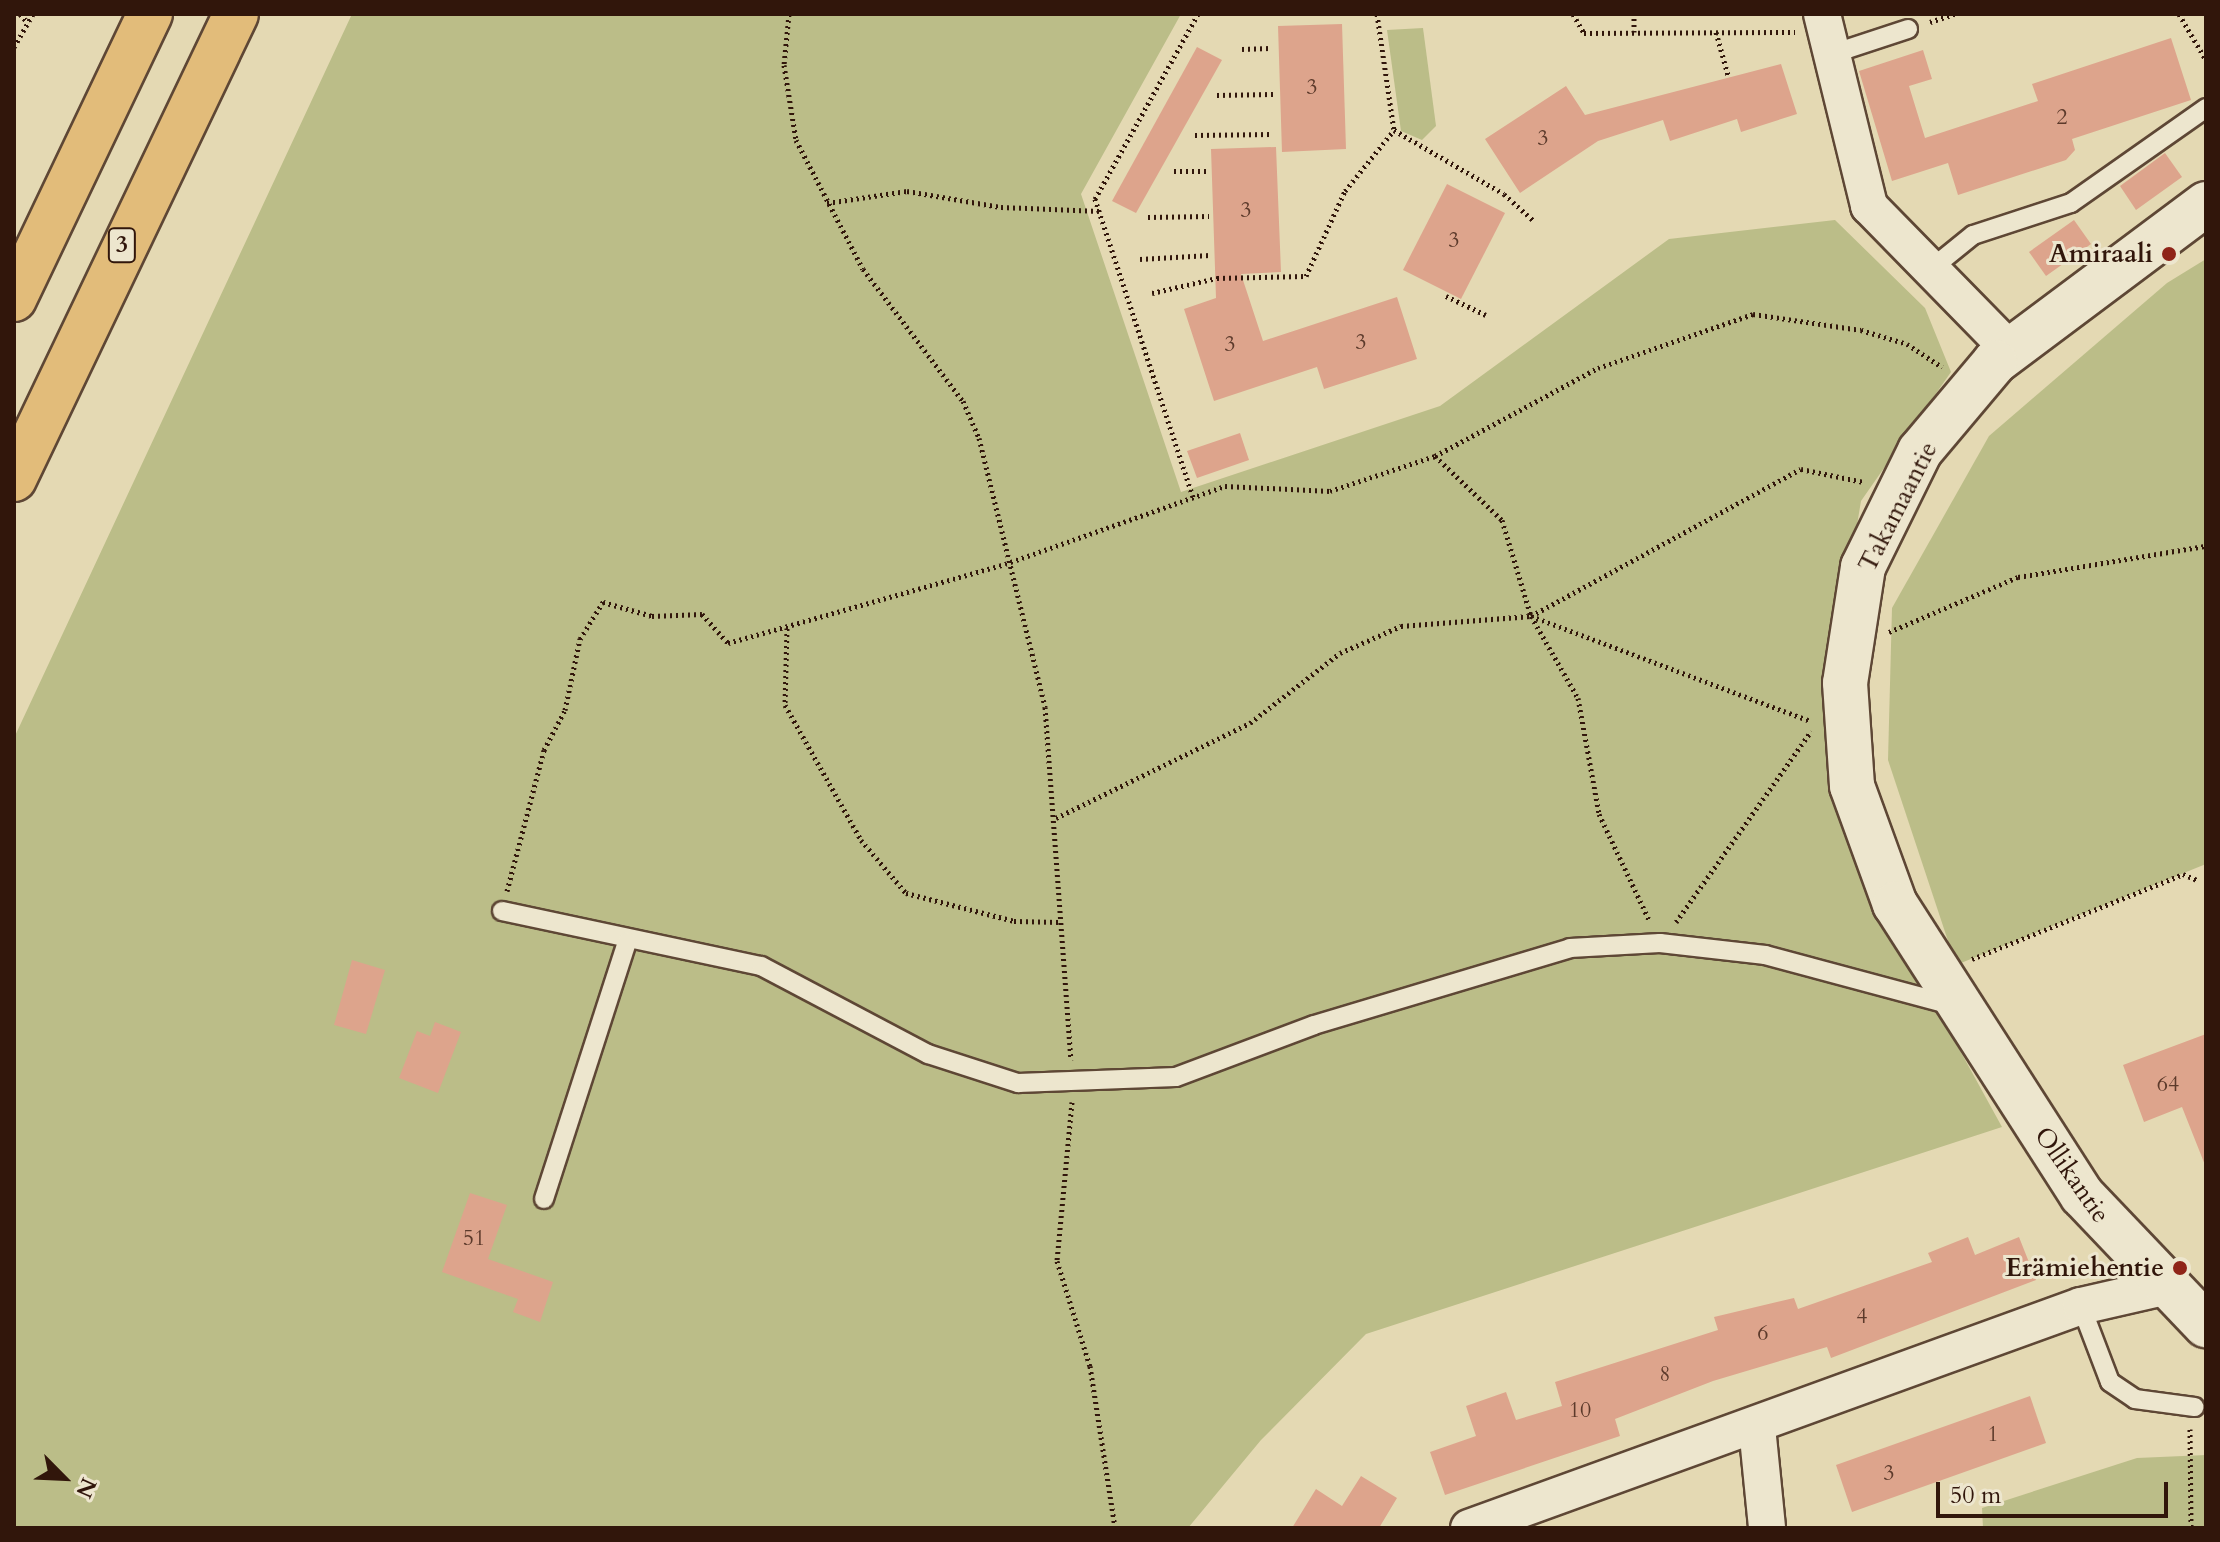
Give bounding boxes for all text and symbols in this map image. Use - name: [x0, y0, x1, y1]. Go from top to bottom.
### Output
- house number: 3: [1306, 75, 1318, 101]
- house number: 2: [2056, 105, 2068, 131]
- house number: 3: [1537, 126, 1549, 152]
- house number: 3: [1240, 198, 1252, 224]
- road number: 3: [106, 225, 138, 265]
- house number: 3: [1448, 228, 1460, 254]
- place label: Amiraali: [2049, 238, 2153, 270]
- marker: Amiraali: [2160, 245, 2178, 263]
- house number: 3: [1355, 330, 1367, 356]
- house number: 3: [1224, 332, 1236, 358]
- street label: Takamaantie: [1852, 437, 1944, 577]
- house number: 64: [2157, 1072, 2179, 1098]
- street label: Ollikantie: [2028, 1121, 2116, 1229]
- house number: 51: [463, 1226, 485, 1252]
- place label: Erämiehentie: [2005, 1252, 2164, 1284]
- marker: Erämiehentie: [2171, 1259, 2189, 1277]
- house number: 4: [1856, 1304, 1868, 1330]
- house number: 6: [1757, 1321, 1769, 1347]
- house number: 8: [1659, 1362, 1671, 1388]
- house number: 10: [1569, 1398, 1591, 1424]
- house number: 1: [1987, 1422, 1999, 1448]
- north arrow: [24, 1438, 104, 1518]
- house number: 3: [1883, 1461, 1895, 1487]
- scale bar: [1940, 1466, 2172, 1516]
- text: N: [68, 1473, 104, 1503]
- text: 50 m: [1950, 1479, 2001, 1512]

